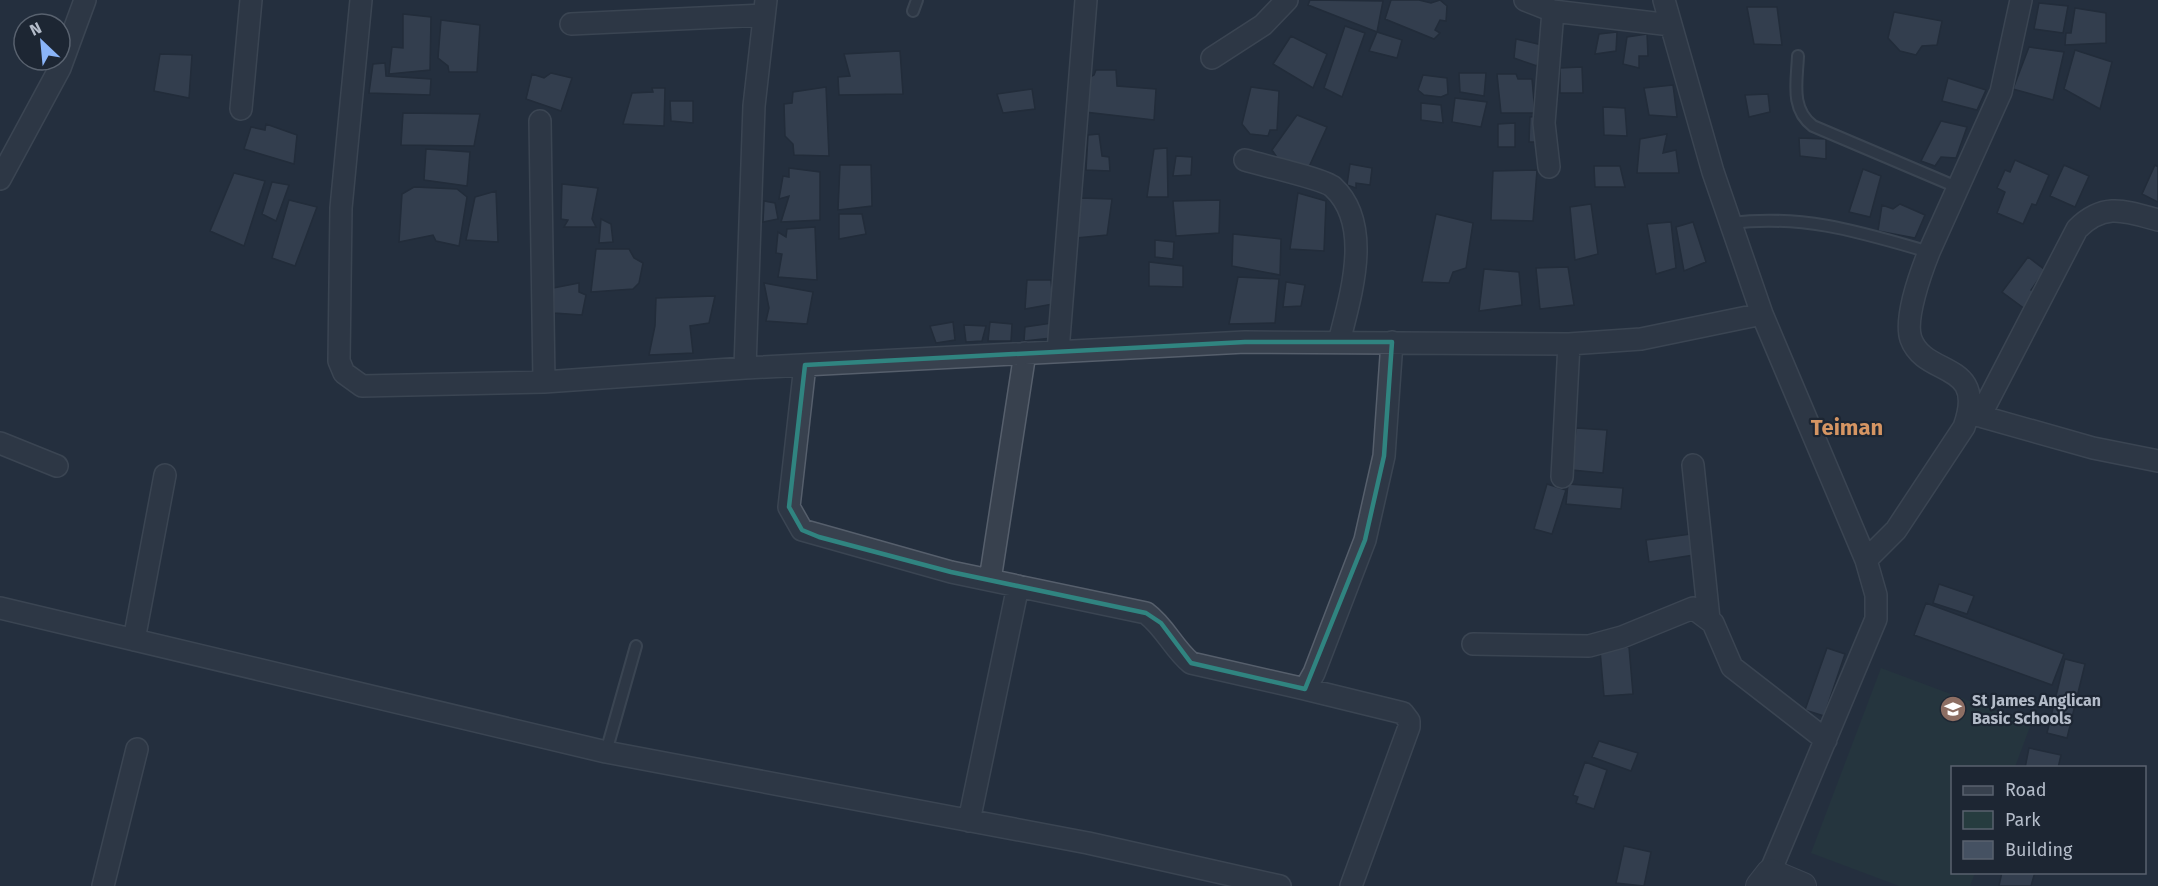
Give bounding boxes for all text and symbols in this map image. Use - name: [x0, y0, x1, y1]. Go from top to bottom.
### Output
- north arrow: [12, 12, 72, 72]
- text: N: [27, 18, 45, 40]
- district label: Teiman: [1811, 414, 1883, 441]
- place label: St James Anglican Basic Schools: [1972, 691, 2101, 728]
- school or university icon: St James Anglican Basic Schools: [1938, 694, 1968, 724]
- legend: [1951, 766, 2146, 874]
- text: Road: [2005, 779, 2047, 801]
- text: Park: [2005, 809, 2041, 831]
- text: Building: [2005, 839, 2073, 861]

